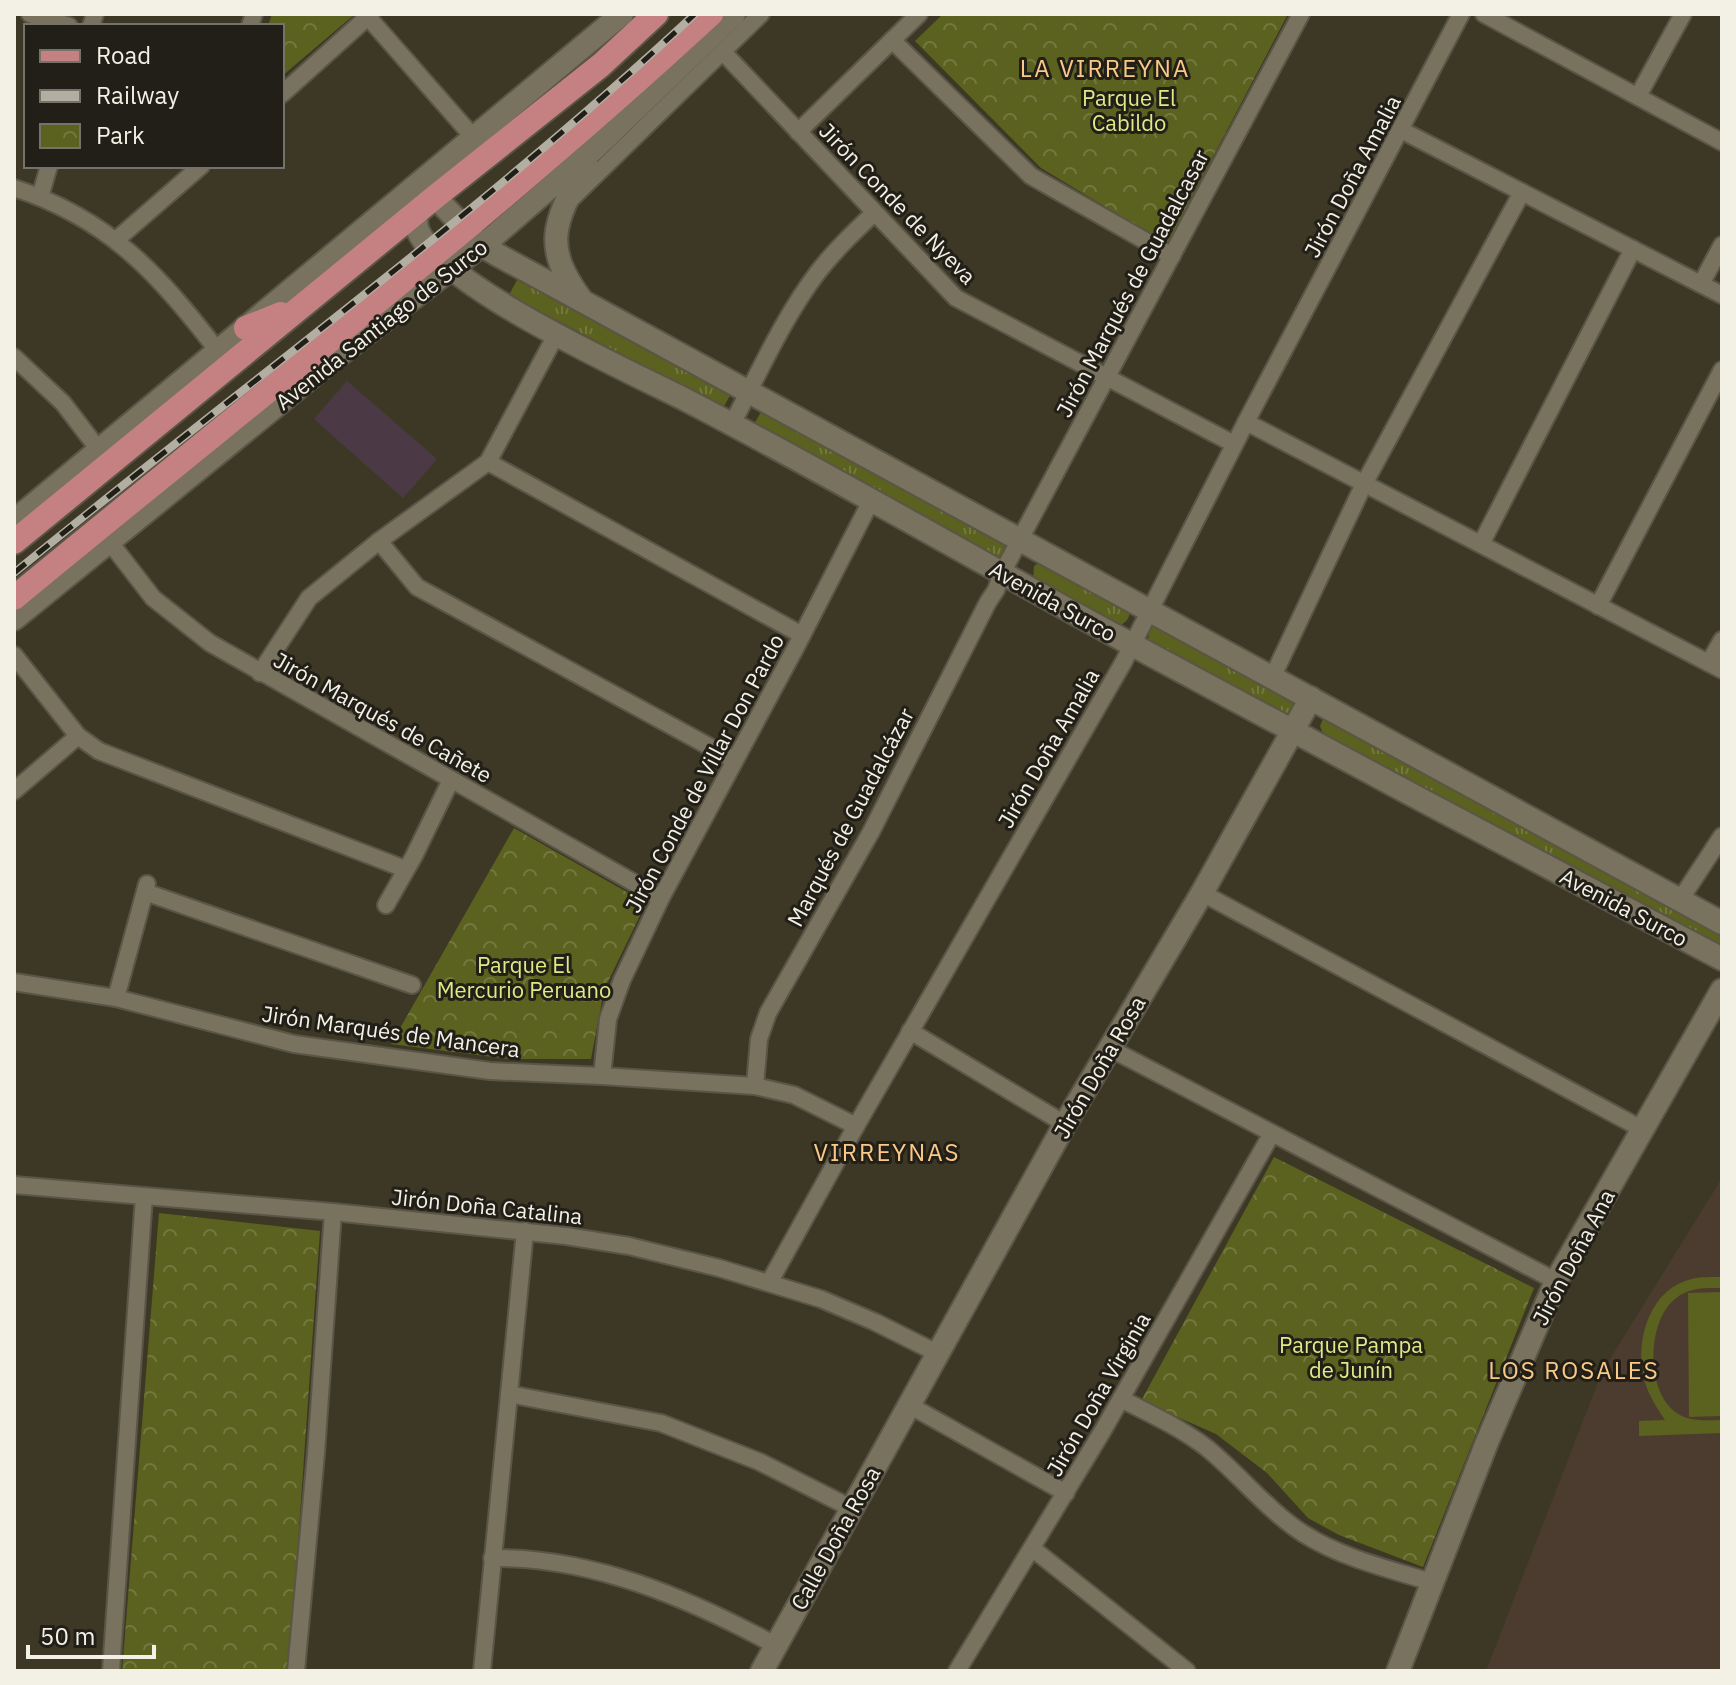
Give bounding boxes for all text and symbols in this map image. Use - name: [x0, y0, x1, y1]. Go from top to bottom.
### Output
- legend: [24, 24, 284, 168]
- text: Road: [96, 39, 151, 71]
- district label: LA VIRREYNA: [1020, 52, 1190, 84]
- text: Railway: [96, 79, 179, 111]
- park label: Parque El Cabildo: [1082, 83, 1176, 137]
- street label: Jirón Doña Amalia: [1297, 90, 1407, 262]
- street label: Jirón Conde de Nyeva: [813, 116, 983, 290]
- text: Park: [96, 119, 145, 151]
- street label: Jirón Marqués de Guadalcasar: [1049, 144, 1215, 422]
- street label: Avenida Santiago de Surco: [269, 232, 493, 416]
- street label: Avenida Surco: [984, 554, 1122, 648]
- street label: Jirón Conde de Villar Don Pardo: [618, 629, 790, 917]
- street label: Jirón Marqués de Cañete: [269, 645, 497, 789]
- street label: Jirón Doña Amalia: [991, 663, 1106, 833]
- street label: Marqués de Guadalcázar: [780, 703, 920, 931]
- street label: Avenida Surco: [1555, 861, 1693, 953]
- park label: Parque El Mercurio Peruano: [437, 950, 611, 1004]
- street label: Jirón Doña Rosa: [1047, 990, 1152, 1143]
- street label: Jirón Marqués de Mancera: [260, 999, 522, 1064]
- district label: VIRREYNAS: [814, 1136, 960, 1168]
- street label: Jirón Doña Catalina: [390, 1182, 584, 1230]
- street label: Jirón Doña Ana: [1525, 1184, 1621, 1330]
- street label: Jirón Doña Virginia: [1039, 1307, 1157, 1481]
- park label: Parque Pampa de Junín: [1279, 1330, 1423, 1384]
- district label: LOS ROSALES: [1488, 1354, 1660, 1386]
- street label: Calle Doña Rosa: [784, 1461, 886, 1615]
- scale bar: [28, 1609, 154, 1659]
- text: 50 m: [40, 1620, 95, 1652]

